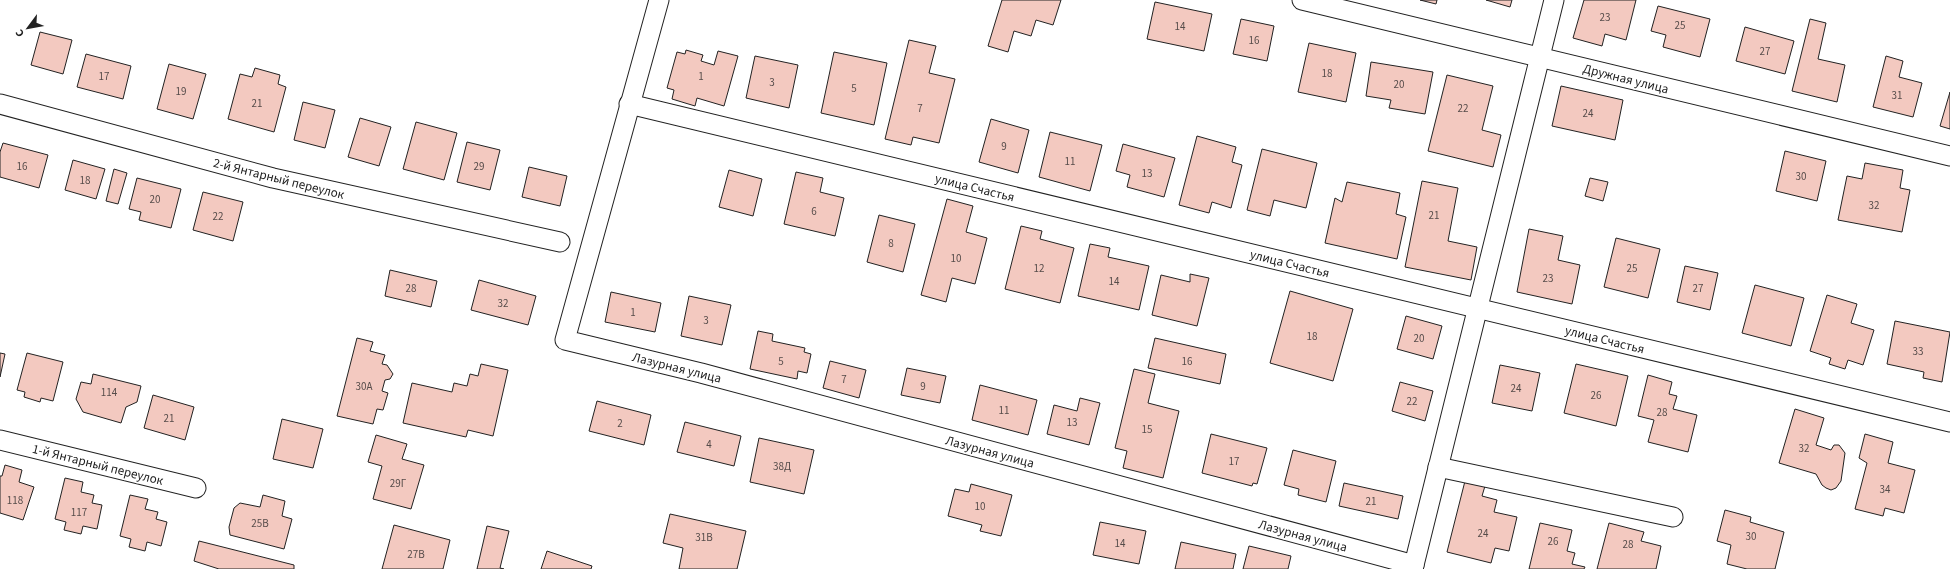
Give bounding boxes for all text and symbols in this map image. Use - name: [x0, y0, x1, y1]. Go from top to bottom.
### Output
- north arrow: [8, 8, 48, 48]
- house number: 23: [1600, 10, 1610, 25]
- house number: 25: [1675, 18, 1685, 33]
- house number: 14: [1175, 19, 1186, 34]
- text: С: [12, 26, 28, 40]
- house number: 16: [1249, 33, 1260, 48]
- house number: 27: [1760, 44, 1770, 59]
- street label: Дружная улица: [1581, 60, 1671, 98]
- house number: 18: [1322, 66, 1333, 81]
- house number: 17: [99, 69, 109, 84]
- house number: 1: [698, 69, 704, 84]
- house number: 3: [769, 75, 775, 90]
- house number: 20: [1394, 77, 1404, 92]
- house number: 5: [851, 81, 857, 96]
- house number: 19: [176, 84, 186, 99]
- house number: 31: [1892, 88, 1902, 103]
- house number: 21: [252, 96, 262, 111]
- house number: 7: [917, 101, 923, 116]
- house number: 22: [1458, 101, 1468, 116]
- house number: 24: [1583, 106, 1594, 121]
- house number: 9: [1001, 139, 1007, 154]
- street label: 2-й Янтарный переулок: [211, 154, 347, 204]
- house number: 11: [1065, 154, 1075, 169]
- house number: 16: [17, 159, 28, 174]
- house number: 29: [474, 159, 484, 174]
- house number: 13: [1142, 166, 1152, 181]
- street label: улица Счастья: [933, 169, 1016, 207]
- house number: 30: [1796, 169, 1806, 184]
- house number: 18: [80, 173, 91, 188]
- house number: 20: [150, 192, 160, 207]
- house number: 32: [1869, 198, 1879, 213]
- house number: 6: [811, 204, 817, 219]
- house number: 21: [1429, 208, 1439, 223]
- house number: 22: [213, 209, 223, 224]
- house number: 8: [888, 236, 894, 251]
- street label: улица Счастья: [1248, 245, 1331, 283]
- house number: 10: [951, 251, 961, 266]
- house number: 12: [1034, 261, 1044, 276]
- house number: 25: [1627, 261, 1637, 276]
- house number: 23: [1543, 271, 1553, 286]
- house number: 14: [1109, 274, 1120, 289]
- house number: 28: [406, 281, 417, 296]
- house number: 27: [1693, 281, 1703, 296]
- house number: 32: [498, 296, 508, 311]
- house number: 1: [630, 305, 636, 320]
- house number: 3: [703, 313, 709, 328]
- street label: улица Счастья: [1563, 321, 1646, 359]
- house number: 18: [1307, 329, 1318, 344]
- house number: 20: [1414, 331, 1424, 346]
- house number: 33: [1913, 344, 1923, 359]
- street label: Лазурная улица: [630, 348, 723, 388]
- house number: 5: [778, 354, 784, 369]
- house number: 16: [1182, 354, 1193, 369]
- house number: 7: [841, 372, 847, 387]
- house number: 30А: [356, 379, 372, 394]
- house number: 9: [920, 379, 926, 394]
- house number: 24: [1511, 381, 1522, 396]
- house number: 114: [101, 385, 118, 400]
- house number: 26: [1591, 388, 1602, 403]
- house number: 22: [1407, 394, 1417, 409]
- house number: 11: [999, 403, 1009, 418]
- house number: 28: [1657, 405, 1668, 420]
- house number: 21: [164, 411, 174, 426]
- house number: 13: [1067, 415, 1077, 430]
- house number: 2: [617, 416, 623, 431]
- house number: 15: [1142, 422, 1152, 437]
- street label: Лазурная улица: [943, 431, 1036, 472]
- house number: 4: [706, 437, 712, 452]
- street label: 1-й Янтарный переулок: [30, 440, 166, 490]
- house number: 32: [1799, 441, 1809, 456]
- house number: 17: [1229, 454, 1239, 469]
- house number: 38Д: [773, 459, 791, 474]
- house number: 29Г: [390, 476, 407, 491]
- house number: 34: [1880, 482, 1891, 497]
- house number: 118: [7, 493, 24, 508]
- house number: 21: [1366, 494, 1376, 509]
- house number: 10: [975, 499, 985, 514]
- house number: 117: [71, 505, 87, 520]
- street label: Лазурная улица: [1256, 515, 1349, 556]
- house number: 25В: [251, 516, 269, 531]
- house number: 24: [1478, 526, 1489, 541]
- house number: 30: [1746, 529, 1756, 544]
- house number: 31В: [695, 530, 713, 545]
- house number: 26: [1548, 534, 1559, 549]
- house number: 14: [1115, 536, 1126, 551]
- house number: 28: [1623, 537, 1634, 552]
- house number: 27В: [407, 547, 425, 562]

